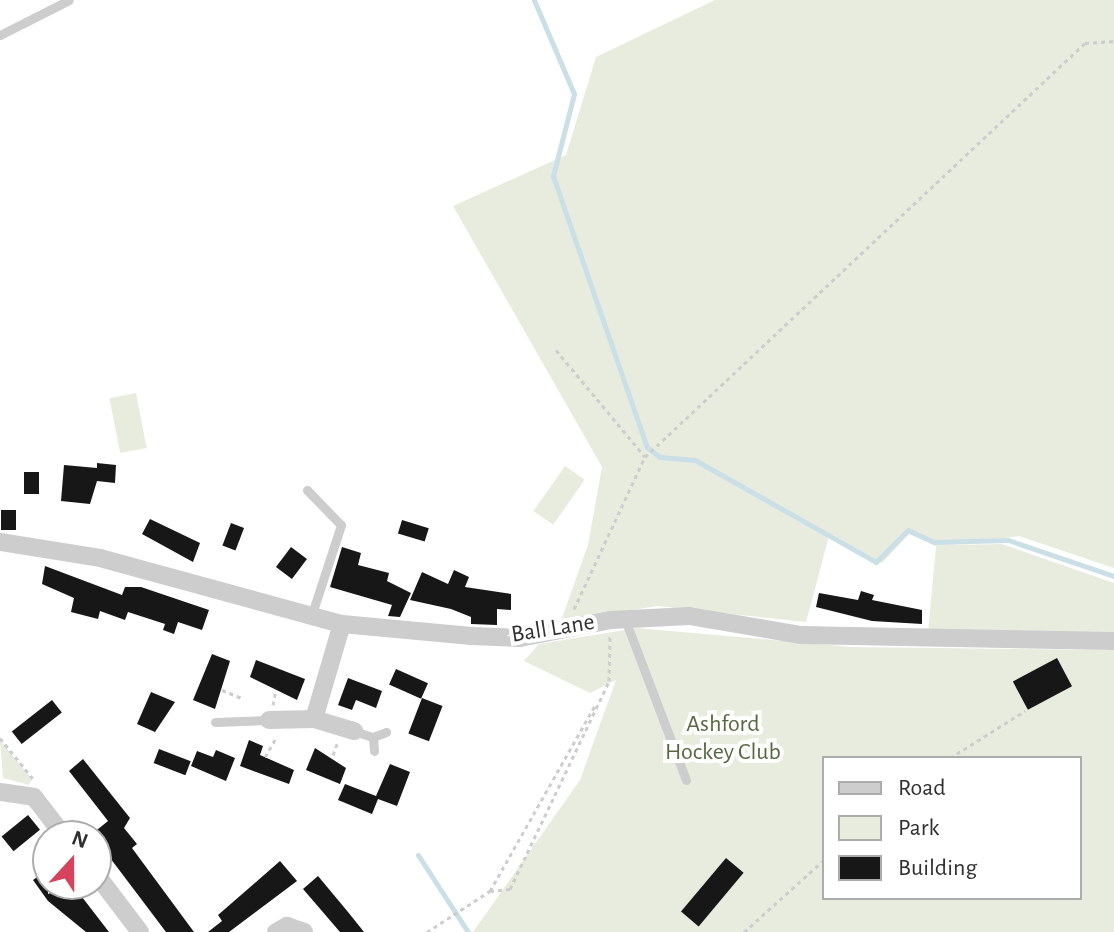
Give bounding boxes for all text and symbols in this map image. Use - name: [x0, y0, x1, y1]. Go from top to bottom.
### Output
- street label: Ball Lane: [509, 608, 597, 650]
- park label: Ashford Hockey Club: [665, 711, 781, 767]
- legend: [822, 756, 1082, 900]
- text: Road: [898, 776, 946, 800]
- text: Park: [898, 816, 939, 840]
- north arrow: [32, 820, 112, 900]
- text: N: [69, 826, 91, 852]
- text: Building: [898, 856, 977, 880]

